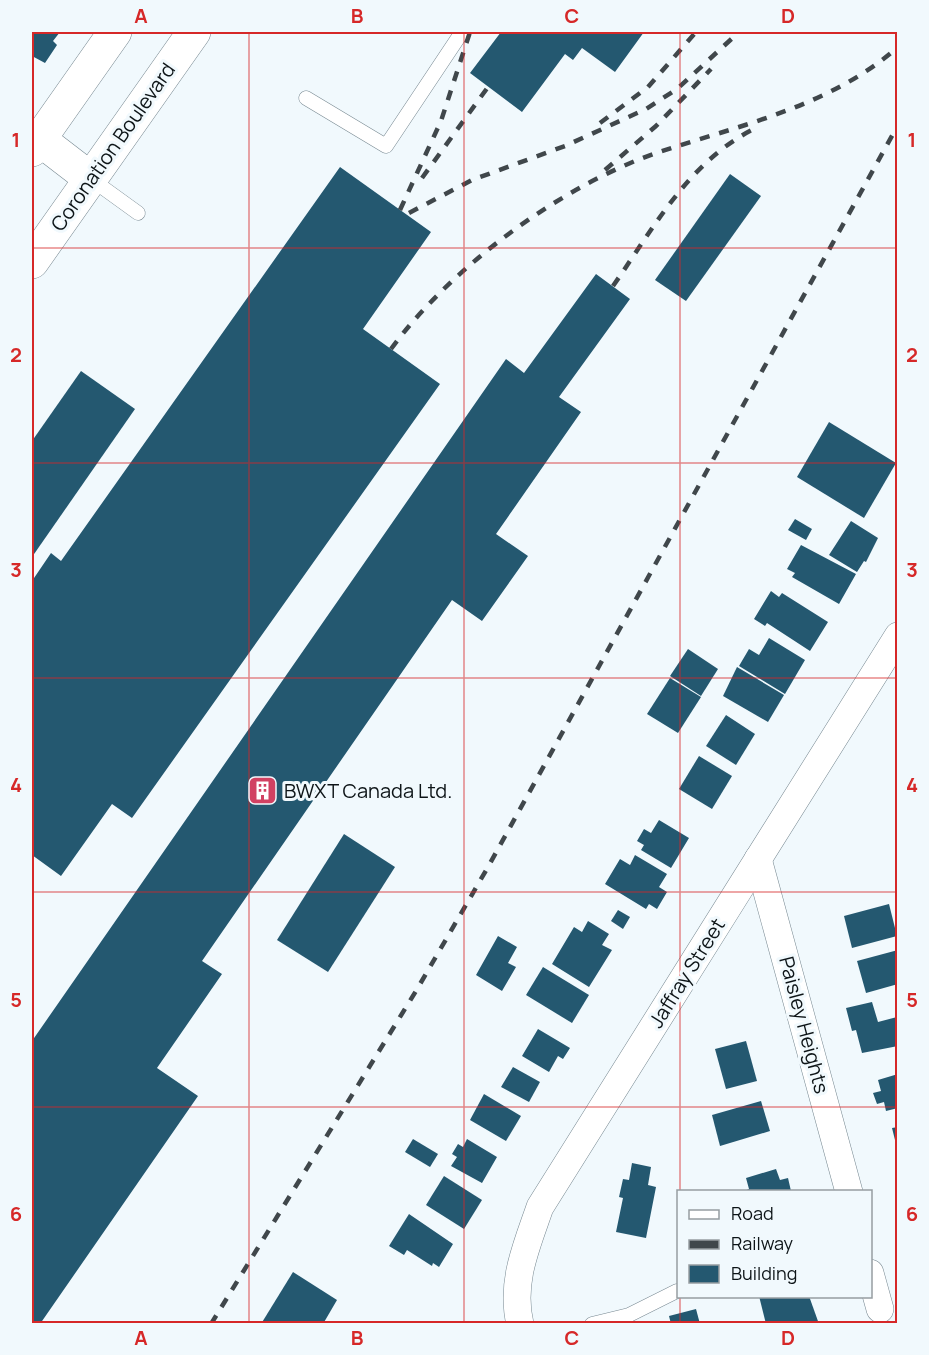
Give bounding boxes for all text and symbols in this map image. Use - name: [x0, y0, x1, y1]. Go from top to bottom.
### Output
- text: A: [134, 2, 148, 29]
- text: B: [351, 2, 364, 29]
- text: C: [565, 2, 579, 29]
- text: D: [781, 2, 795, 29]
- street label: Coronation Boulevard: [44, 57, 181, 236]
- text: 1: [12, 126, 20, 153]
- text: 1: [908, 126, 916, 153]
- text: 2: [10, 341, 22, 368]
- text: 2: [906, 341, 918, 368]
- text: 3: [10, 556, 22, 583]
- text: 3: [906, 556, 918, 583]
- text: 4: [10, 771, 22, 798]
- text: 4: [906, 771, 918, 798]
- building icon: BWXT Canada Ltd.: [247, 775, 279, 807]
- place label: BWXT Canada Ltd.: [284, 777, 452, 804]
- street label: Jaffray Street: [642, 913, 731, 1033]
- street label: Paisley Heights: [773, 953, 836, 1096]
- text: 5: [10, 986, 22, 1013]
- text: 5: [906, 986, 918, 1013]
- legend: [677, 1190, 872, 1298]
- text: 6: [10, 1200, 22, 1227]
- text: 6: [906, 1200, 918, 1227]
- text: Road: [731, 1201, 774, 1225]
- text: Railway: [731, 1231, 793, 1255]
- text: Building: [731, 1261, 797, 1285]
- text: A: [134, 1324, 148, 1351]
- text: B: [351, 1324, 364, 1351]
- text: C: [565, 1324, 579, 1351]
- text: D: [781, 1324, 795, 1351]

